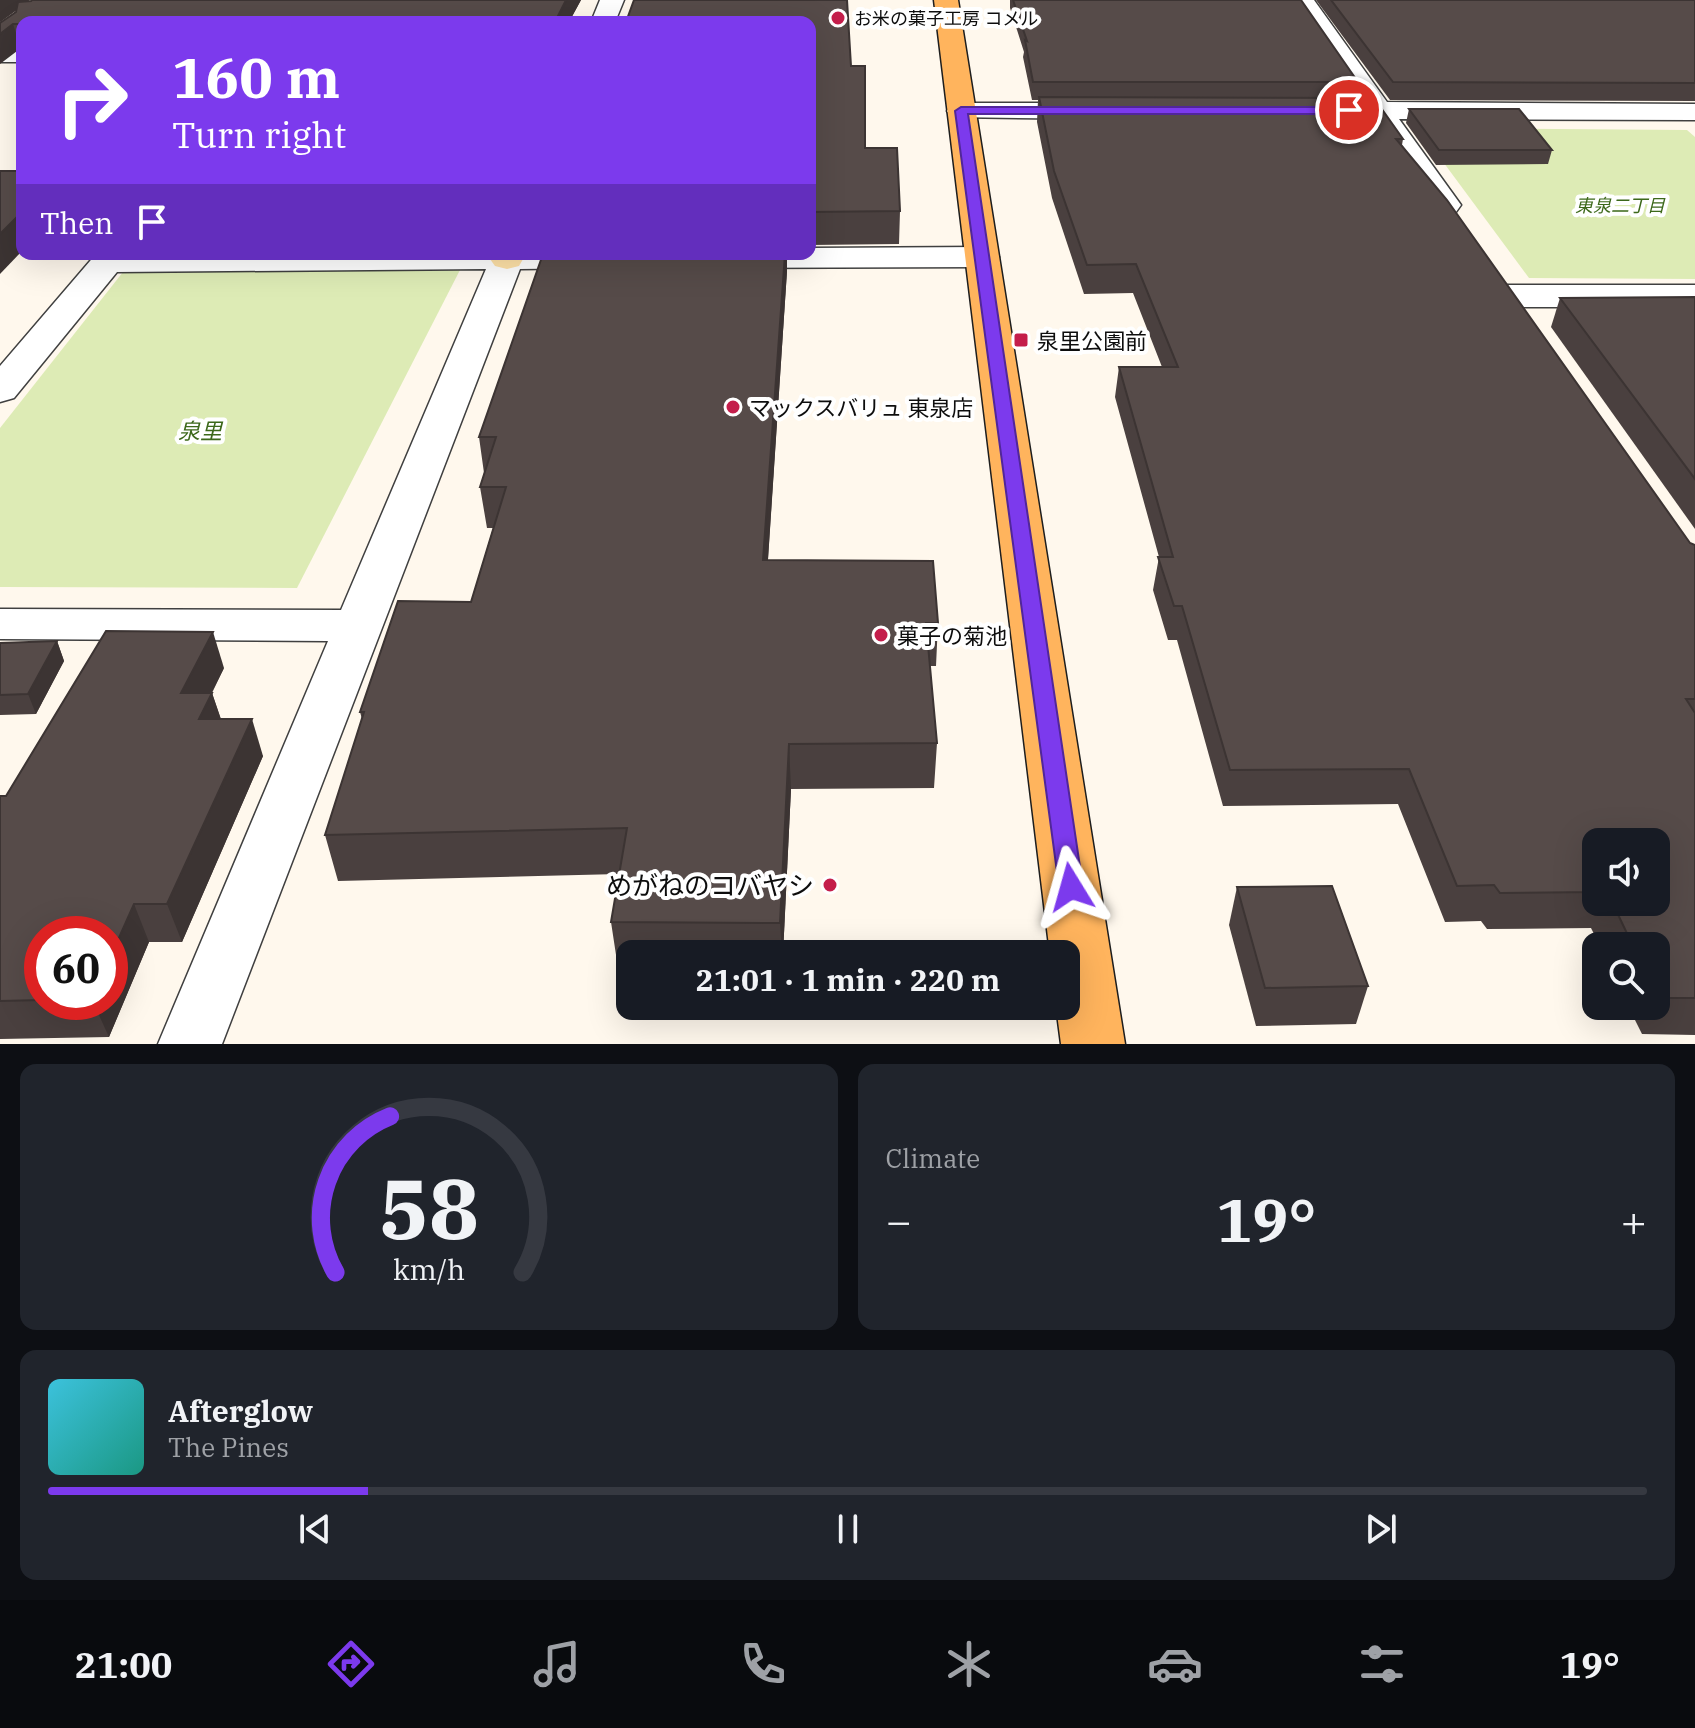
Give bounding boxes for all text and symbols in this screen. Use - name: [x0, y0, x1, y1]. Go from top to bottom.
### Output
- place label: お米の菓子工房 コメル: [854, 7, 1038, 30]
- marker: お米の菓子工房 コメル: [829, 9, 847, 27]
- text: 160 m: [172, 41, 340, 113]
- icon: right: [40, 48, 144, 152]
- pin: [1315, 76, 1383, 144]
- icon: arrive: [1327, 88, 1371, 132]
- text: Turn right: [172, 111, 346, 158]
- park label: 東泉二丁目: [1575, 194, 1666, 217]
- icon: arrive: [130, 200, 174, 244]
- text: Then: [40, 203, 114, 242]
- place label: 泉里公園前: [1037, 326, 1147, 355]
- marker: 泉里公園前: [1012, 331, 1030, 349]
- place label: マックスバリュ 東泉店: [749, 393, 973, 422]
- marker: マックスバリュ 東泉店: [724, 398, 742, 416]
- park label: 泉里: [178, 416, 224, 445]
- place label: 菓子の菊池: [897, 621, 1007, 650]
- marker: 菓子の菊池: [872, 626, 890, 644]
- map controls: [1582, 828, 1670, 1020]
- button: sound: [1582, 828, 1670, 916]
- position arrow: [1029, 845, 1113, 929]
- place label: めがねのコバヤシ: [606, 868, 814, 902]
- marker: めがねのコバヤシ: [821, 876, 839, 894]
- speed limit sign: 60: [24, 916, 128, 1020]
- button: search: [1582, 932, 1670, 1020]
- text: 21:01 · 1 min · 220 m: [696, 960, 1000, 999]
- text: Climate: [886, 1141, 980, 1175]
- text: 58: [379, 1154, 479, 1262]
- text: 19°: [1216, 1180, 1316, 1259]
- text: −: [886, 1192, 912, 1249]
- text: +: [1621, 1192, 1647, 1249]
- text: km/h: [393, 1251, 465, 1288]
- text: Afterglow: [168, 1391, 313, 1430]
- text: The Pines: [168, 1430, 289, 1464]
- icon: previous: [293, 1507, 337, 1551]
- icon: pause: [826, 1507, 870, 1551]
- icon: next: [1359, 1507, 1403, 1551]
- icon: directions: [323, 1636, 379, 1692]
- icon: music: [529, 1636, 585, 1692]
- icon: phone: [735, 1636, 791, 1692]
- icon: climate: [941, 1636, 997, 1692]
- icon: car: [1147, 1636, 1203, 1692]
- icon: filters: [1354, 1636, 1410, 1692]
- text: 21:00: [75, 1641, 172, 1688]
- text: 19°: [1560, 1641, 1620, 1688]

